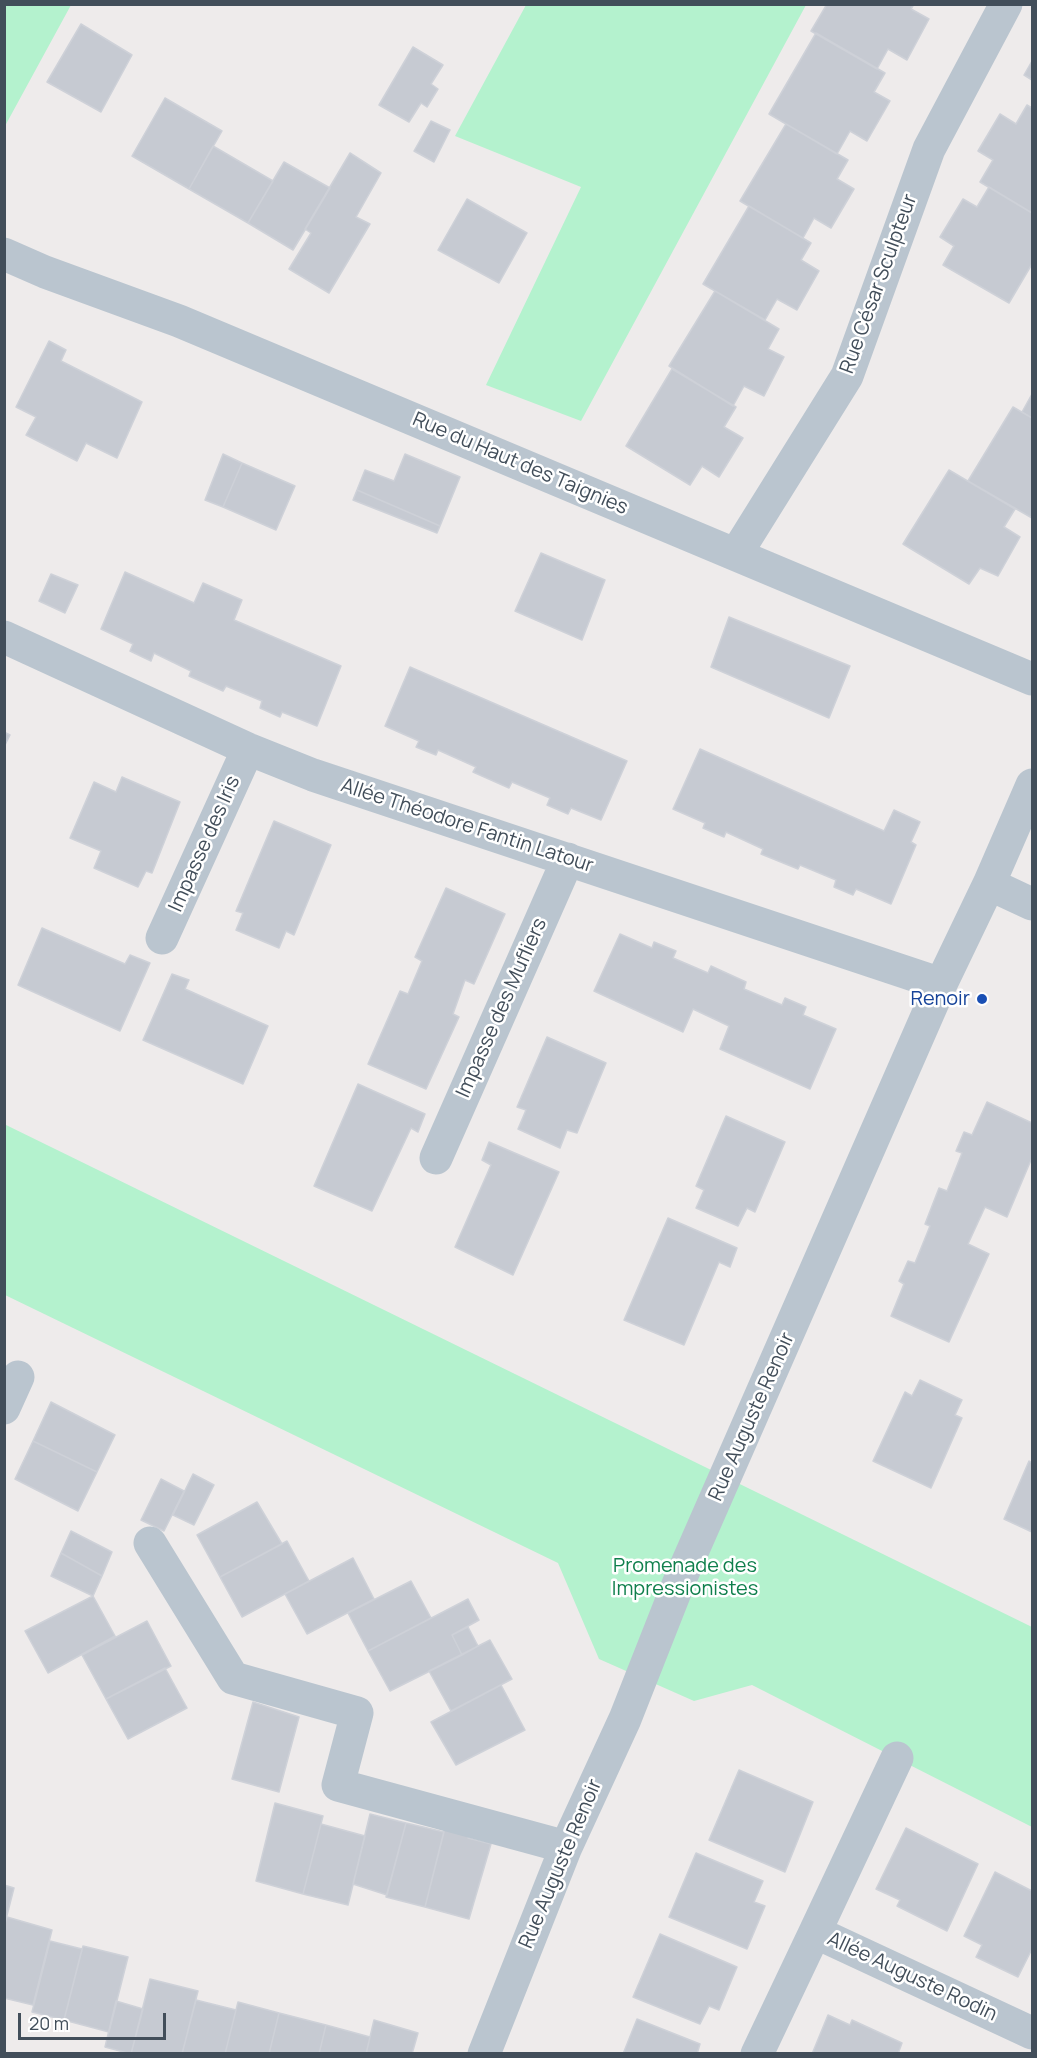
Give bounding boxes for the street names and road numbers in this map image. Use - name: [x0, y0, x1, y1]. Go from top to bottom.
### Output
- street label: Rue César Sculpteur: [835, 191, 923, 377]
- street label: Rue du Haut des Taignies: [409, 408, 631, 520]
- street label: Impasse des Iris: [164, 772, 246, 916]
- street label: Allée Théodore Fantin Latour: [338, 774, 596, 878]
- street label: Impasse des Mufliers: [452, 914, 552, 1102]
- street label: Rue Auguste Renoir: [704, 1329, 800, 1505]
- street label: Rue Auguste Renoir: [514, 1776, 608, 1952]
- street label: Allée Auguste Rodin: [823, 1927, 1001, 2027]

